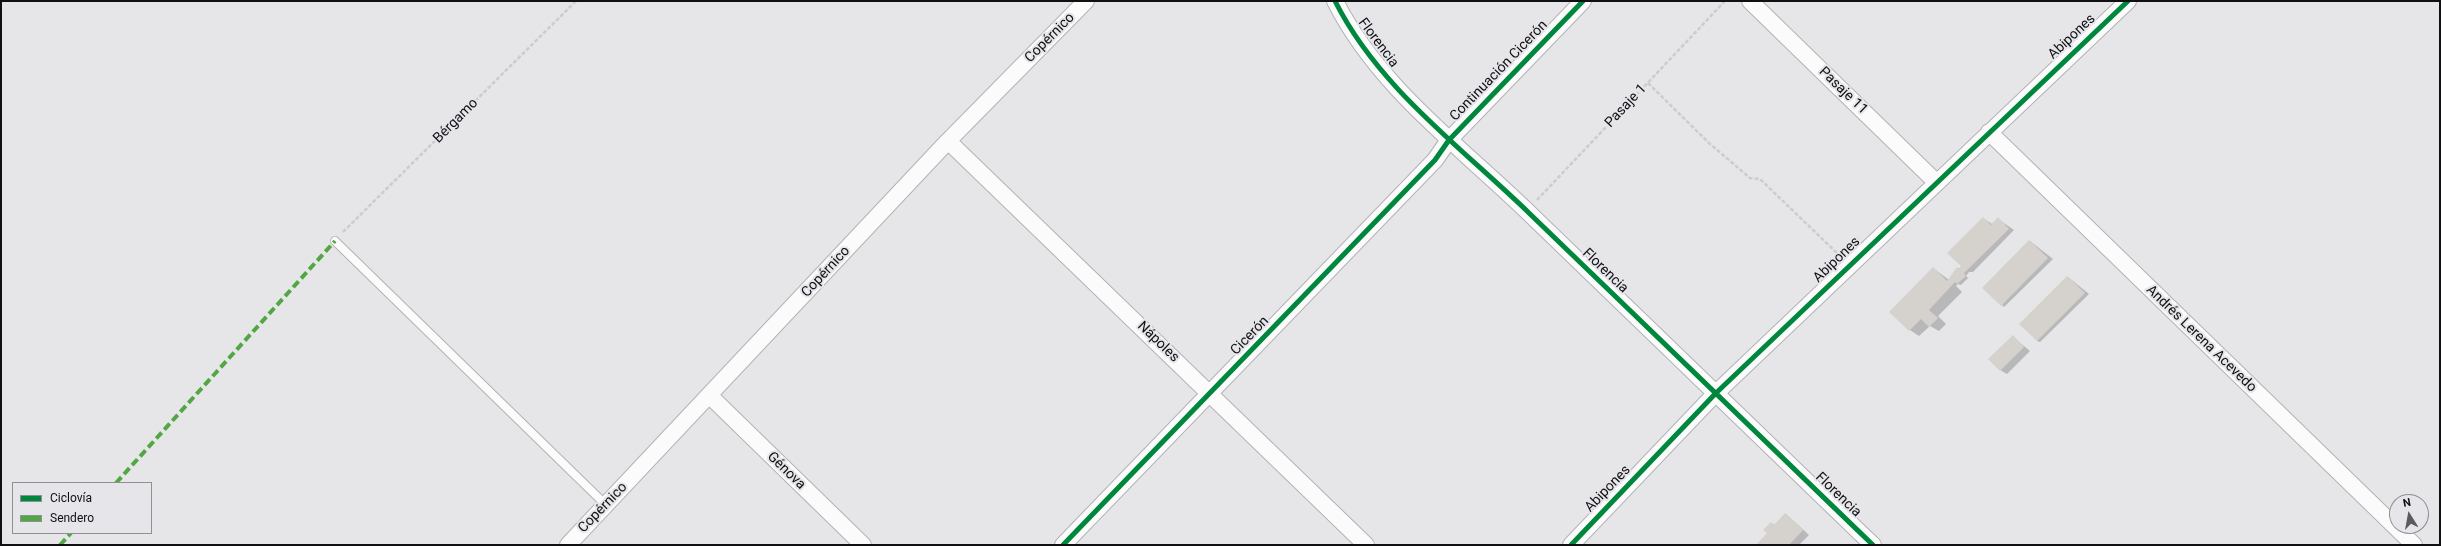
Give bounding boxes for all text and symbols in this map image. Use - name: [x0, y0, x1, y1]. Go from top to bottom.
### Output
- street label: Copérnico: [1022, 10, 1078, 66]
- street label: Abipones: [2045, 11, 2099, 63]
- street label: Florencia: [1354, 15, 1402, 71]
- street label: Continuación Cicerón: [1447, 17, 1551, 125]
- street label: Pasaje 11: [1815, 64, 1871, 118]
- street label: Pasaje 1: [1602, 81, 1650, 131]
- street label: Bérgamo: [430, 95, 482, 147]
- street label: Abipones: [1810, 234, 1864, 286]
- street label: Copérnico: [798, 243, 854, 301]
- street label: Florencia: [1579, 245, 1631, 297]
- street label: Andrés Lerena Acevedo: [2142, 282, 2260, 396]
- street label: Cicerón: [1227, 313, 1273, 359]
- street label: Nápoles: [1134, 318, 1182, 366]
- street label: Génova: [763, 449, 809, 493]
- street label: Abipones: [1582, 462, 1634, 516]
- street label: Florencia: [1812, 469, 1864, 521]
- street label: Copérnico: [575, 479, 631, 537]
- legend: [12, 482, 152, 534]
- text: Ciclovía: [50, 491, 92, 505]
- north arrow: [2389, 494, 2429, 534]
- text: N: [2402, 496, 2412, 510]
- text: Sendero: [50, 511, 94, 525]

